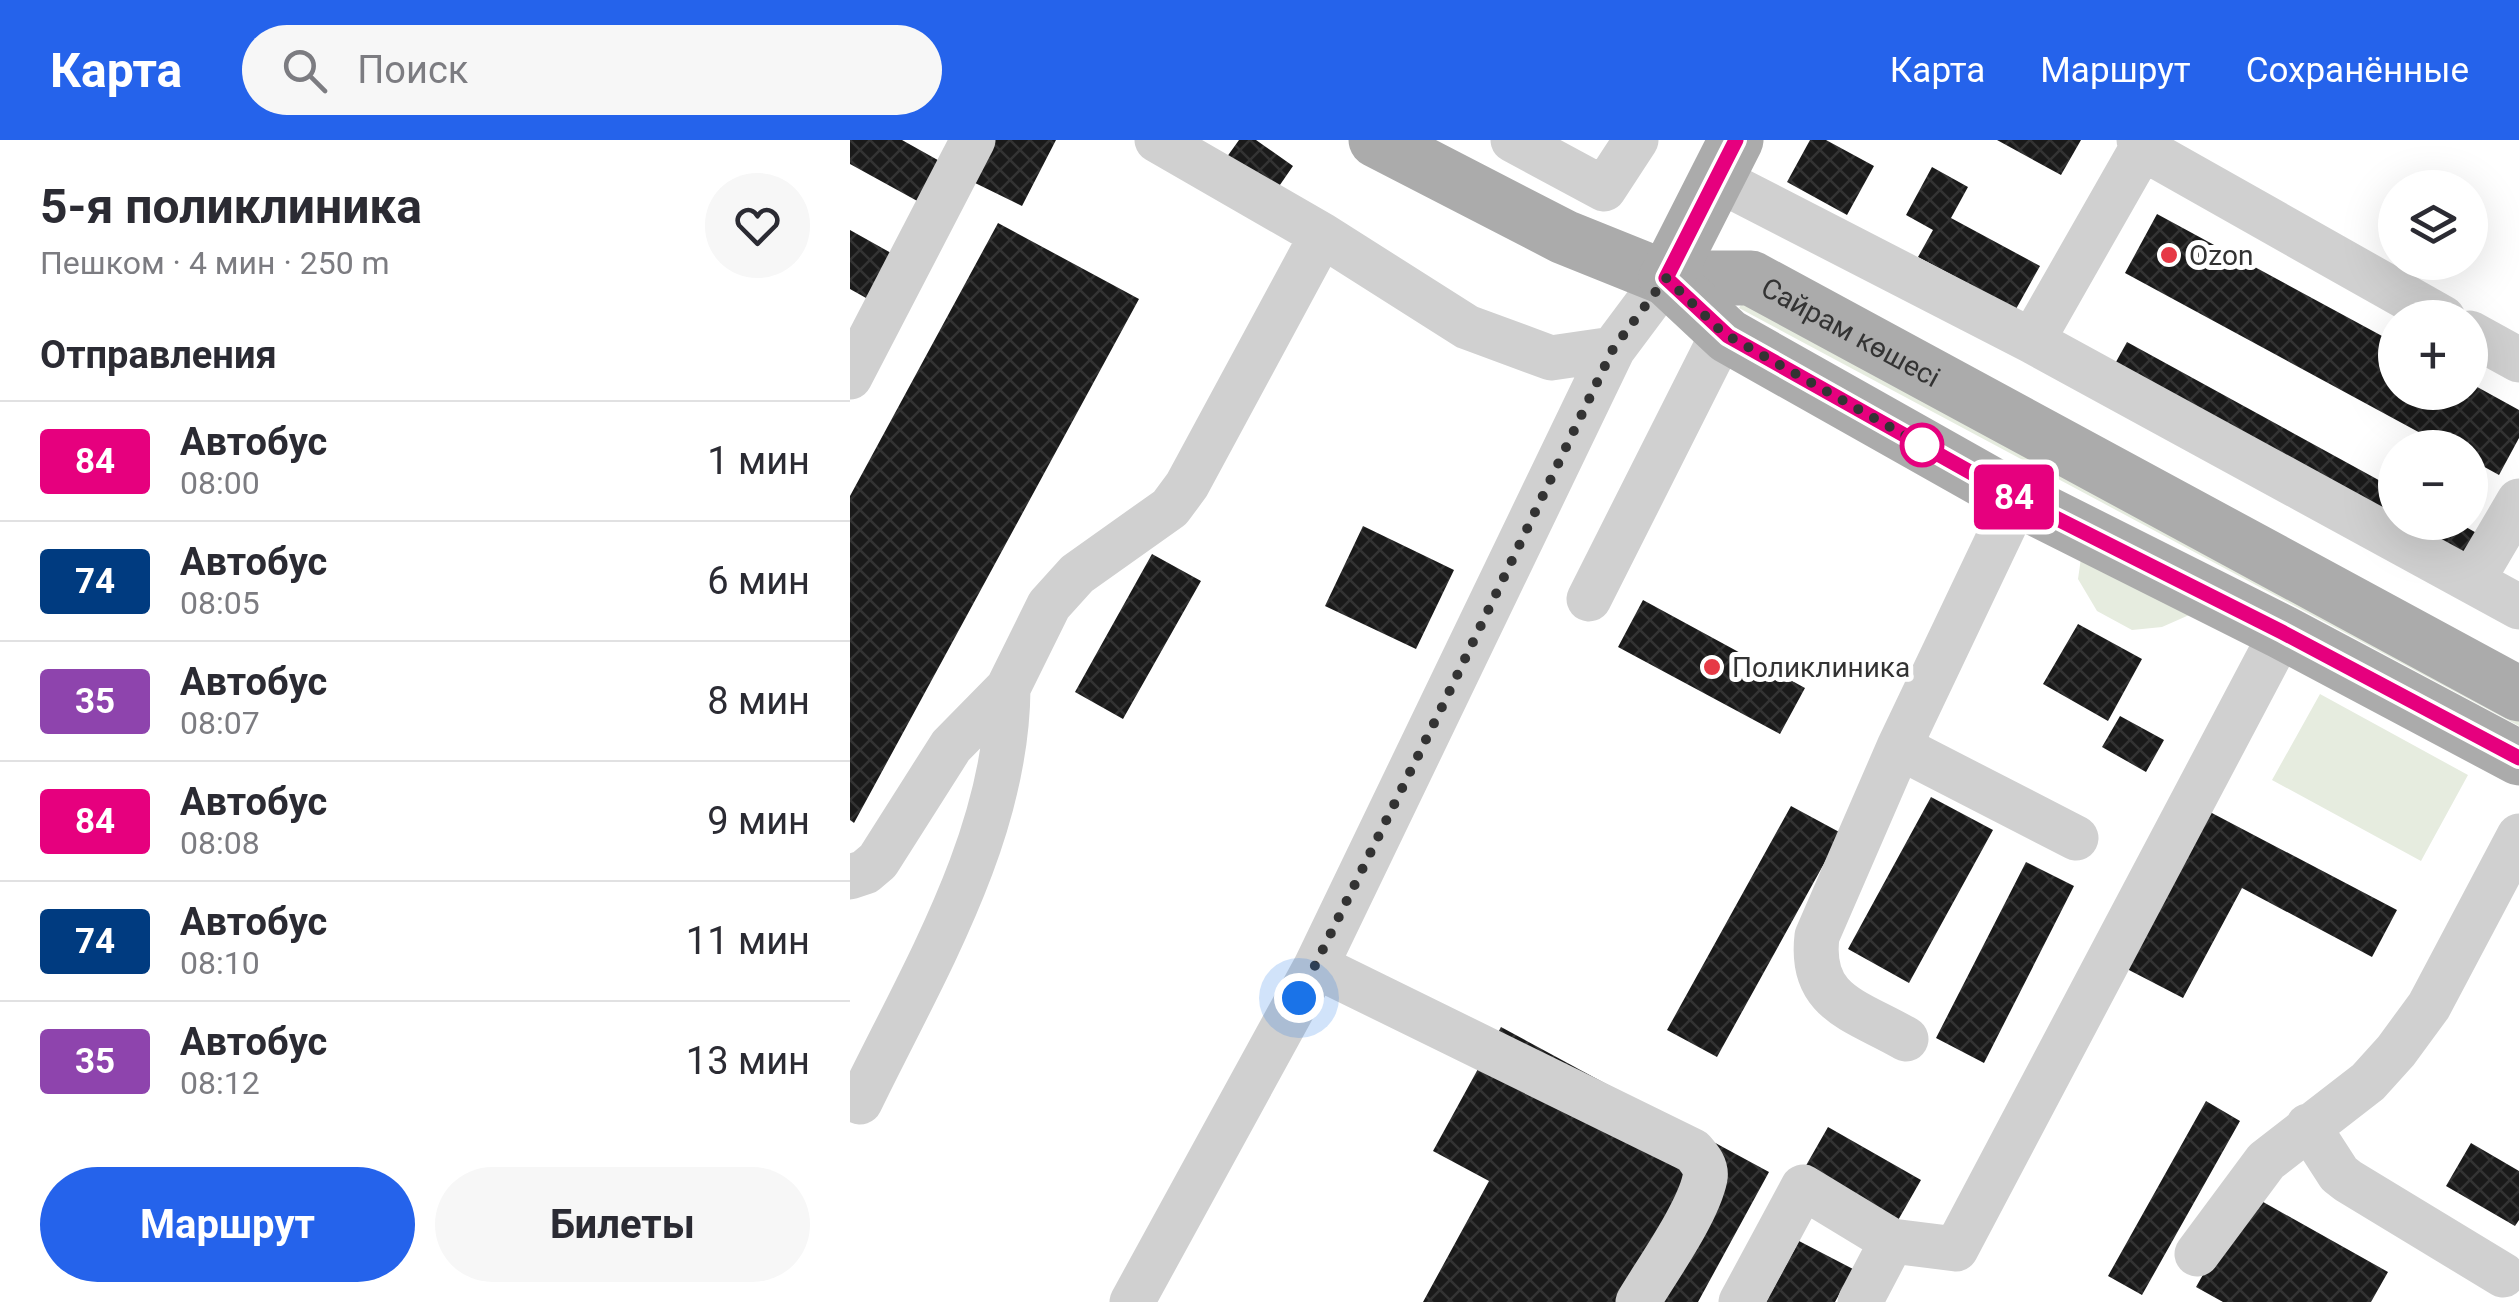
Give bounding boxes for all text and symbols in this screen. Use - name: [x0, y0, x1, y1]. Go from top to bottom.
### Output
- search box: [242, 25, 942, 115]
- text: Карта: [50, 42, 182, 99]
- icon: search: [277, 43, 332, 98]
- text: Поиск: [357, 48, 468, 92]
- text: Карта: [1890, 50, 1985, 91]
- text: Маршрут: [2040, 50, 2191, 91]
- text: Сохранённые: [2246, 50, 2469, 91]
- map controls: [2378, 170, 2488, 540]
- button: layers: [2378, 170, 2488, 280]
- button: heart: [705, 173, 810, 278]
- text: 5-я поликлиника: [40, 178, 422, 235]
- place label: Ozon: [2189, 239, 2253, 272]
- text: Пешком · 4 мин · 250 m: [40, 244, 390, 282]
- marker: Ozon: [2158, 244, 2180, 266]
- street label: Сайрам көшесі: [1756, 270, 1946, 394]
- button: +: [2378, 300, 2488, 410]
- text: Отправления: [40, 333, 277, 377]
- text: Автобус: [180, 420, 327, 464]
- unlabelled marker: [1901, 424, 1943, 466]
- button: −: [2378, 430, 2488, 540]
- text: 1 мин: [707, 439, 810, 483]
- text: 84: [75, 441, 115, 482]
- text: 08:00: [180, 464, 260, 502]
- line badge: 84: [1969, 464, 2059, 530]
- text: 84: [1994, 477, 2034, 518]
- text: Автобус: [180, 540, 327, 584]
- text: 6 мин: [707, 559, 810, 603]
- text: 74: [75, 561, 115, 602]
- text: 08:05: [180, 584, 260, 622]
- place label: Поликлиника: [1732, 651, 1910, 684]
- marker: Поликлиника: [1701, 656, 1723, 678]
- text: Автобус: [180, 660, 327, 704]
- text: 8 мин: [707, 679, 810, 723]
- text: 35: [75, 681, 115, 722]
- text: 08:07: [180, 704, 260, 742]
- text: Автобус: [180, 780, 327, 824]
- text: 9 мин: [707, 799, 810, 843]
- text: 84: [75, 801, 115, 842]
- text: 08:08: [180, 824, 260, 862]
- text: Автобус: [180, 900, 327, 944]
- text: 11 мин: [686, 919, 810, 963]
- text: 74: [75, 921, 115, 962]
- text: 08:10: [180, 944, 260, 982]
- your location: [1274, 973, 1324, 1023]
- text: Автобус: [180, 1020, 327, 1064]
- text: 13 мин: [686, 1039, 810, 1083]
- text: 35: [75, 1041, 115, 1082]
- text: 08:12: [180, 1064, 260, 1102]
- button: Маршрут: [40, 1167, 415, 1282]
- button: Билеты: [435, 1167, 810, 1282]

